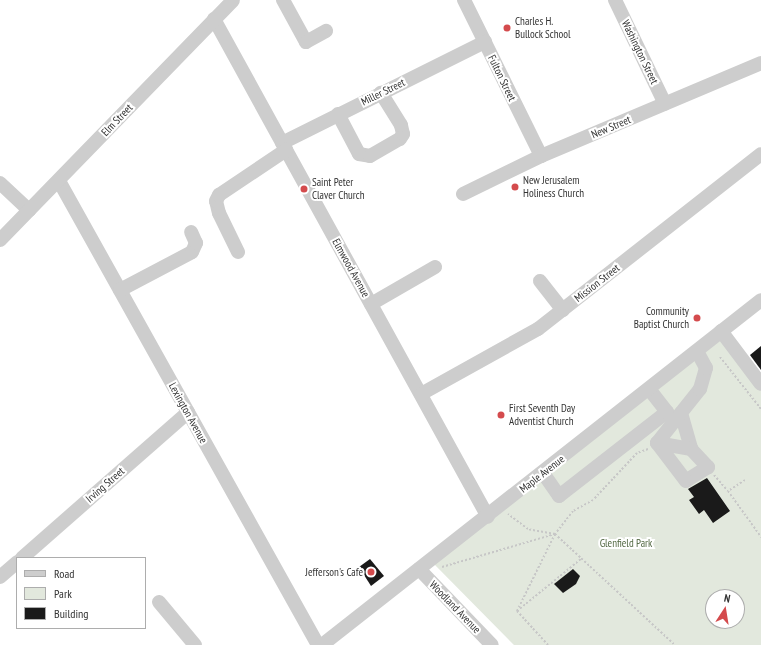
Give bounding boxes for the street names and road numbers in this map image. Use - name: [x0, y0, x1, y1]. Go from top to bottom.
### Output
- street label: Washington Street: [619, 18, 661, 86]
- street label: Fulton Street: [485, 53, 519, 103]
- street label: Miller Street: [359, 76, 407, 108]
- street label: Elm Street: [99, 101, 135, 139]
- street label: New Street: [589, 113, 633, 141]
- street label: Elmwood Avenue: [329, 236, 373, 300]
- street label: Mission Street: [572, 261, 622, 305]
- street label: Lexington Avenue: [166, 380, 210, 446]
- street label: Maple Avenue: [517, 452, 567, 496]
- street label: Irving Street: [83, 465, 127, 505]
- street label: Woodland Avenue: [427, 578, 483, 636]

